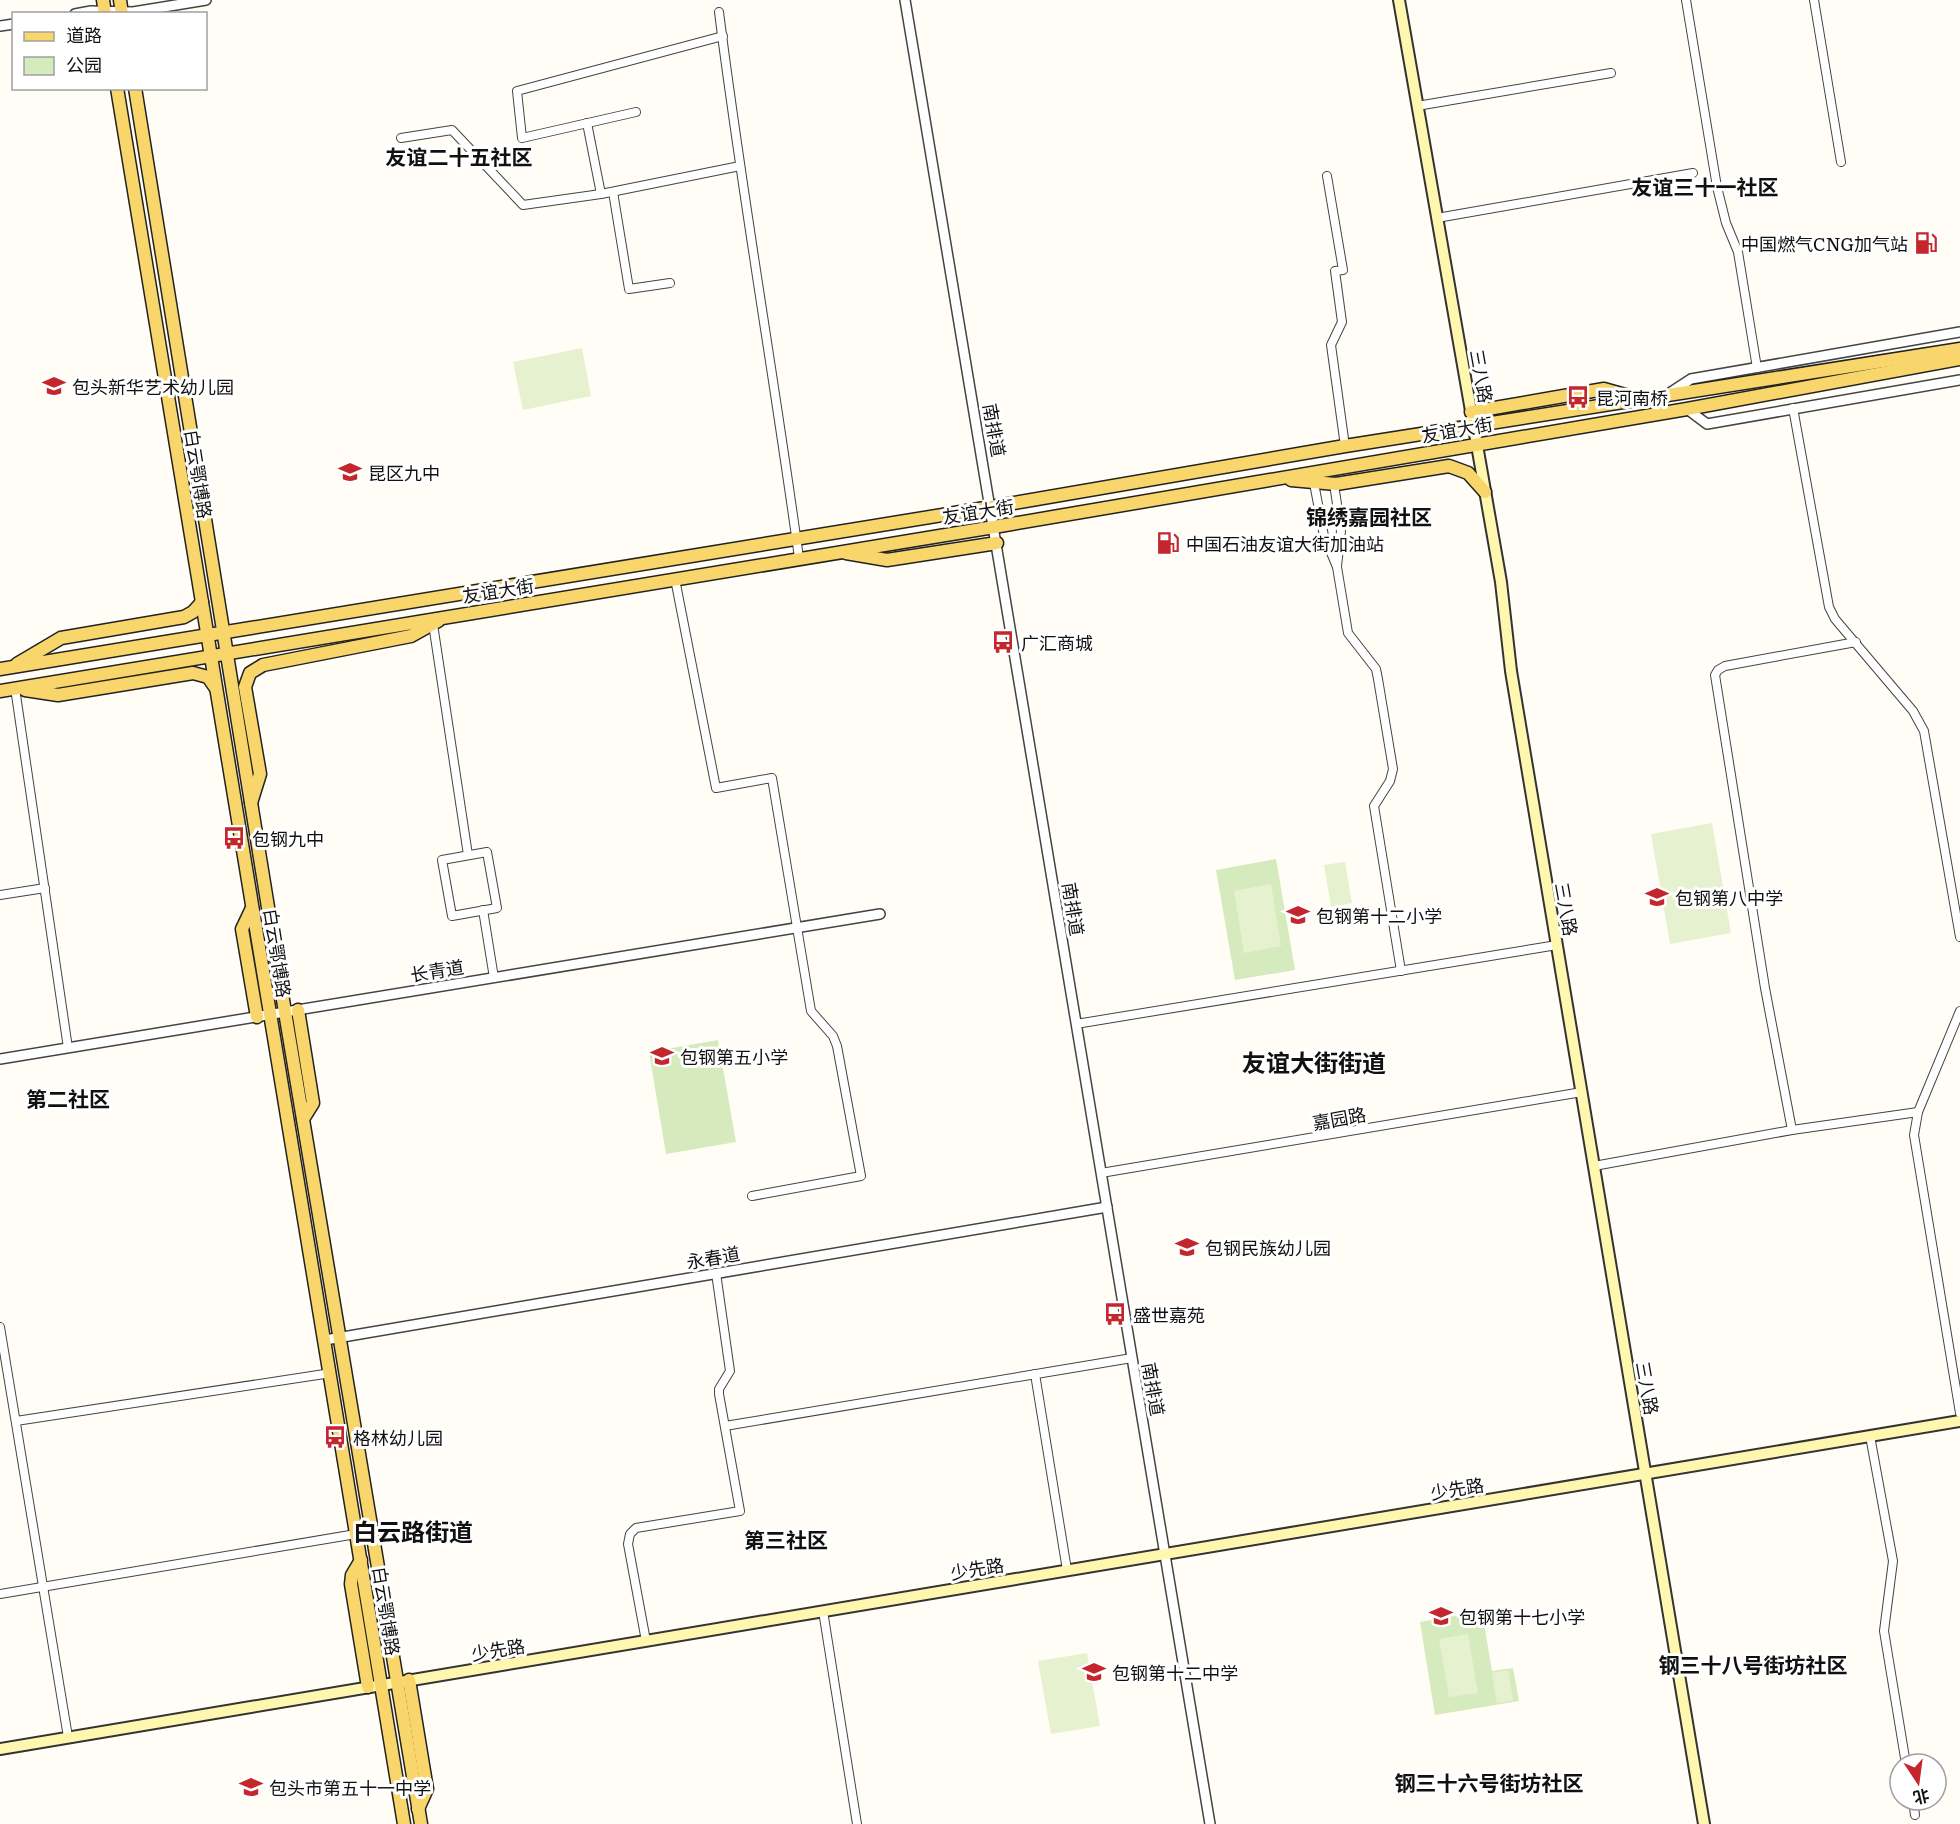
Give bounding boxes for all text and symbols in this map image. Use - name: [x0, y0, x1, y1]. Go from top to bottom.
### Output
- legend: [12, 12, 207, 90]
- text: 道路: [66, 21, 102, 48]
- text: 公园: [66, 51, 102, 78]
- district label: 友谊二十五社区: [386, 140, 533, 171]
- district label: 友谊三十一社区: [1632, 170, 1779, 201]
- place label: 中国燃气CNG加气站: [1741, 230, 1908, 257]
- fuel station icon: 中国燃气CNG加气站: [1913, 230, 1939, 256]
- street label: 三八路: [1464, 347, 1500, 405]
- school or university icon: 包头新华艺术幼儿园: [41, 373, 67, 399]
- place label: 包头新华艺术幼儿园: [72, 373, 234, 400]
- bus stop icon: 昆河南桥: [1565, 384, 1591, 410]
- place label: 昆河南桥: [1596, 384, 1668, 411]
- street label: 南排道: [977, 401, 1013, 459]
- street label: 友谊大街: [1419, 409, 1495, 449]
- street label: 白云鄂博路: [179, 427, 219, 521]
- school or university icon: 昆区九中: [337, 459, 363, 485]
- place label: 昆区九中: [368, 459, 440, 486]
- street label: 友谊大街: [940, 492, 1016, 530]
- district label: 锦绣嘉园社区: [1306, 500, 1432, 531]
- fuel station icon: 中国石油友谊大街加油站: [1155, 530, 1181, 556]
- place label: 中国石油友谊大街加油站: [1186, 530, 1384, 557]
- street label: 友谊大街: [460, 571, 536, 609]
- bus stop icon: 广汇商城: [990, 629, 1016, 655]
- place label: 广汇商城: [1021, 629, 1093, 656]
- bus stop icon: 包钢九中: [221, 825, 247, 851]
- place label: 包钢九中: [252, 825, 324, 852]
- street label: 南排道: [1056, 880, 1092, 938]
- street label: 三八路: [1549, 880, 1585, 938]
- school or university icon: 包钢第八中学: [1644, 884, 1670, 910]
- place label: 包钢第八中学: [1675, 884, 1783, 911]
- school or university icon: 包钢第十二小学: [1285, 902, 1311, 928]
- place label: 包钢第十二小学: [1316, 902, 1442, 929]
- street label: 白云鄂博路: [258, 906, 298, 1000]
- street label: 长青道: [408, 952, 466, 988]
- school or university icon: 包钢第五小学: [649, 1043, 675, 1069]
- place label: 包钢第五小学: [680, 1043, 788, 1070]
- district label: 友谊大街街道: [1242, 1044, 1386, 1079]
- district label: 第二社区: [26, 1082, 110, 1113]
- street label: 嘉园路: [1310, 1100, 1368, 1136]
- school or university icon: 包钢民族幼儿园: [1174, 1234, 1200, 1260]
- place label: 包钢民族幼儿园: [1205, 1234, 1331, 1261]
- street label: 永春道: [684, 1239, 742, 1275]
- bus stop icon: 盛世嘉苑: [1102, 1301, 1128, 1327]
- place label: 盛世嘉苑: [1133, 1301, 1205, 1328]
- street label: 三八路: [1630, 1359, 1666, 1417]
- street label: 南排道: [1136, 1360, 1172, 1418]
- bus stop icon: 格林幼儿园: [322, 1424, 348, 1450]
- place label: 格林幼儿园: [353, 1424, 443, 1451]
- street label: 少先路: [1428, 1470, 1486, 1506]
- district label: 白云路街道: [353, 1513, 473, 1548]
- district label: 第三社区: [744, 1523, 828, 1554]
- street label: 少先路: [948, 1550, 1006, 1586]
- street label: 白云鄂博路: [367, 1564, 407, 1658]
- school or university icon: 包钢第十七小学: [1428, 1603, 1454, 1629]
- place label: 包钢第十七小学: [1459, 1603, 1585, 1630]
- street label: 少先路: [469, 1631, 527, 1667]
- district label: 钢三十八号街坊社区: [1659, 1648, 1848, 1679]
- school or university icon: 包钢第十二中学: [1081, 1659, 1107, 1685]
- place label: 包钢第十二中学: [1112, 1659, 1238, 1686]
- north arrow: [1888, 1752, 1948, 1812]
- district label: 钢三十六号街坊社区: [1395, 1766, 1584, 1797]
- school or university icon: 包头市第五十一中学: [238, 1774, 264, 1800]
- place label: 包头市第五十一中学: [269, 1774, 431, 1801]
- text: 北: [1911, 1784, 1932, 1811]

